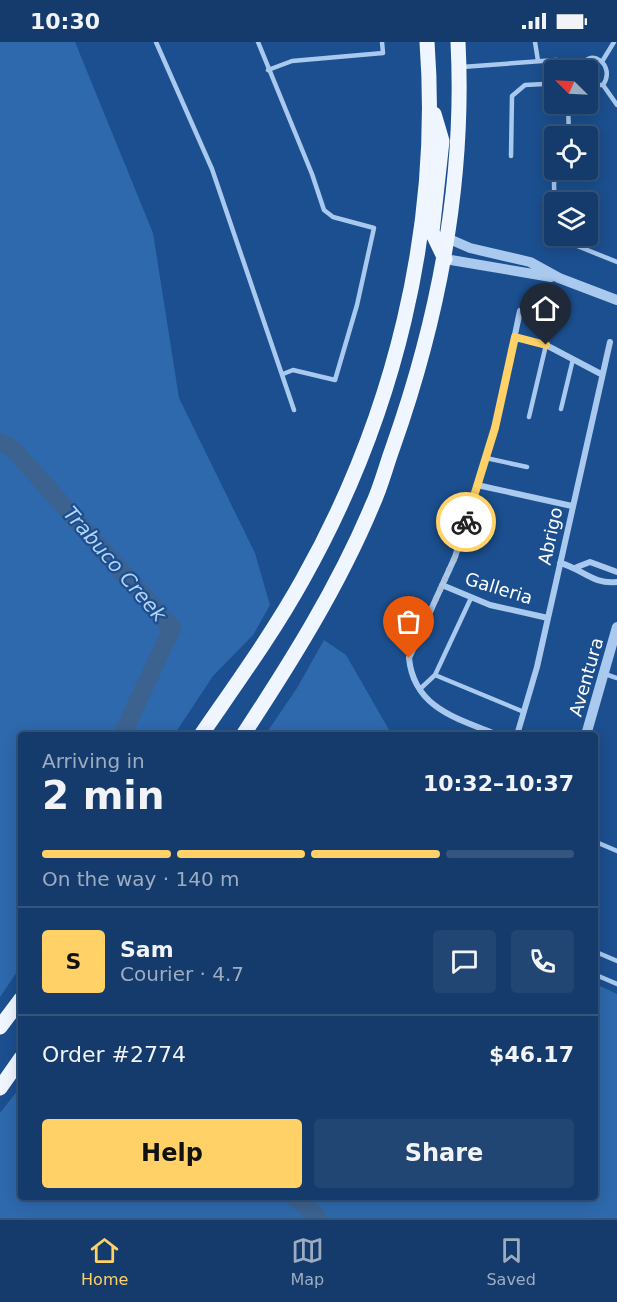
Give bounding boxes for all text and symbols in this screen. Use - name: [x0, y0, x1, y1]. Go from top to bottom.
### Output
- text: 10:30: [30, 9, 100, 34]
- north arrow: [544, 60, 598, 114]
- map controls: [544, 60, 598, 246]
- button: locate: [544, 126, 598, 180]
- button: layers: [544, 192, 598, 246]
- pin: [520, 283, 571, 345]
- icon: home: [529, 292, 562, 325]
- courier: [436, 492, 496, 552]
- water label: Trabuco Creek: [59, 502, 172, 627]
- street label: Abrigo: [534, 505, 566, 567]
- icon: bike: [450, 506, 483, 539]
- street label: Galleria: [463, 568, 535, 608]
- pin: [383, 596, 434, 658]
- icon: bag: [392, 605, 425, 638]
- street label: Aventura: [565, 635, 607, 719]
- text: Arriving in: [42, 749, 145, 773]
- text: 10:32–10:37: [423, 771, 574, 796]
- text: 2 min: [42, 773, 164, 818]
- text: On the way · 140 m: [42, 867, 240, 891]
- button: chat: [433, 930, 496, 993]
- button: phone: [511, 930, 574, 993]
- text: Sam: [120, 937, 174, 962]
- text: S: [66, 949, 81, 974]
- text: Courier · 4.7: [120, 962, 244, 986]
- text: Order #2774: [42, 1042, 186, 1067]
- text: $46.17: [489, 1042, 574, 1067]
- button: Help: [42, 1119, 302, 1188]
- button: Share: [314, 1119, 574, 1188]
- tab: Home: [81, 1234, 128, 1289]
- tab: Map: [291, 1234, 324, 1289]
- tab: Saved: [486, 1234, 536, 1289]

